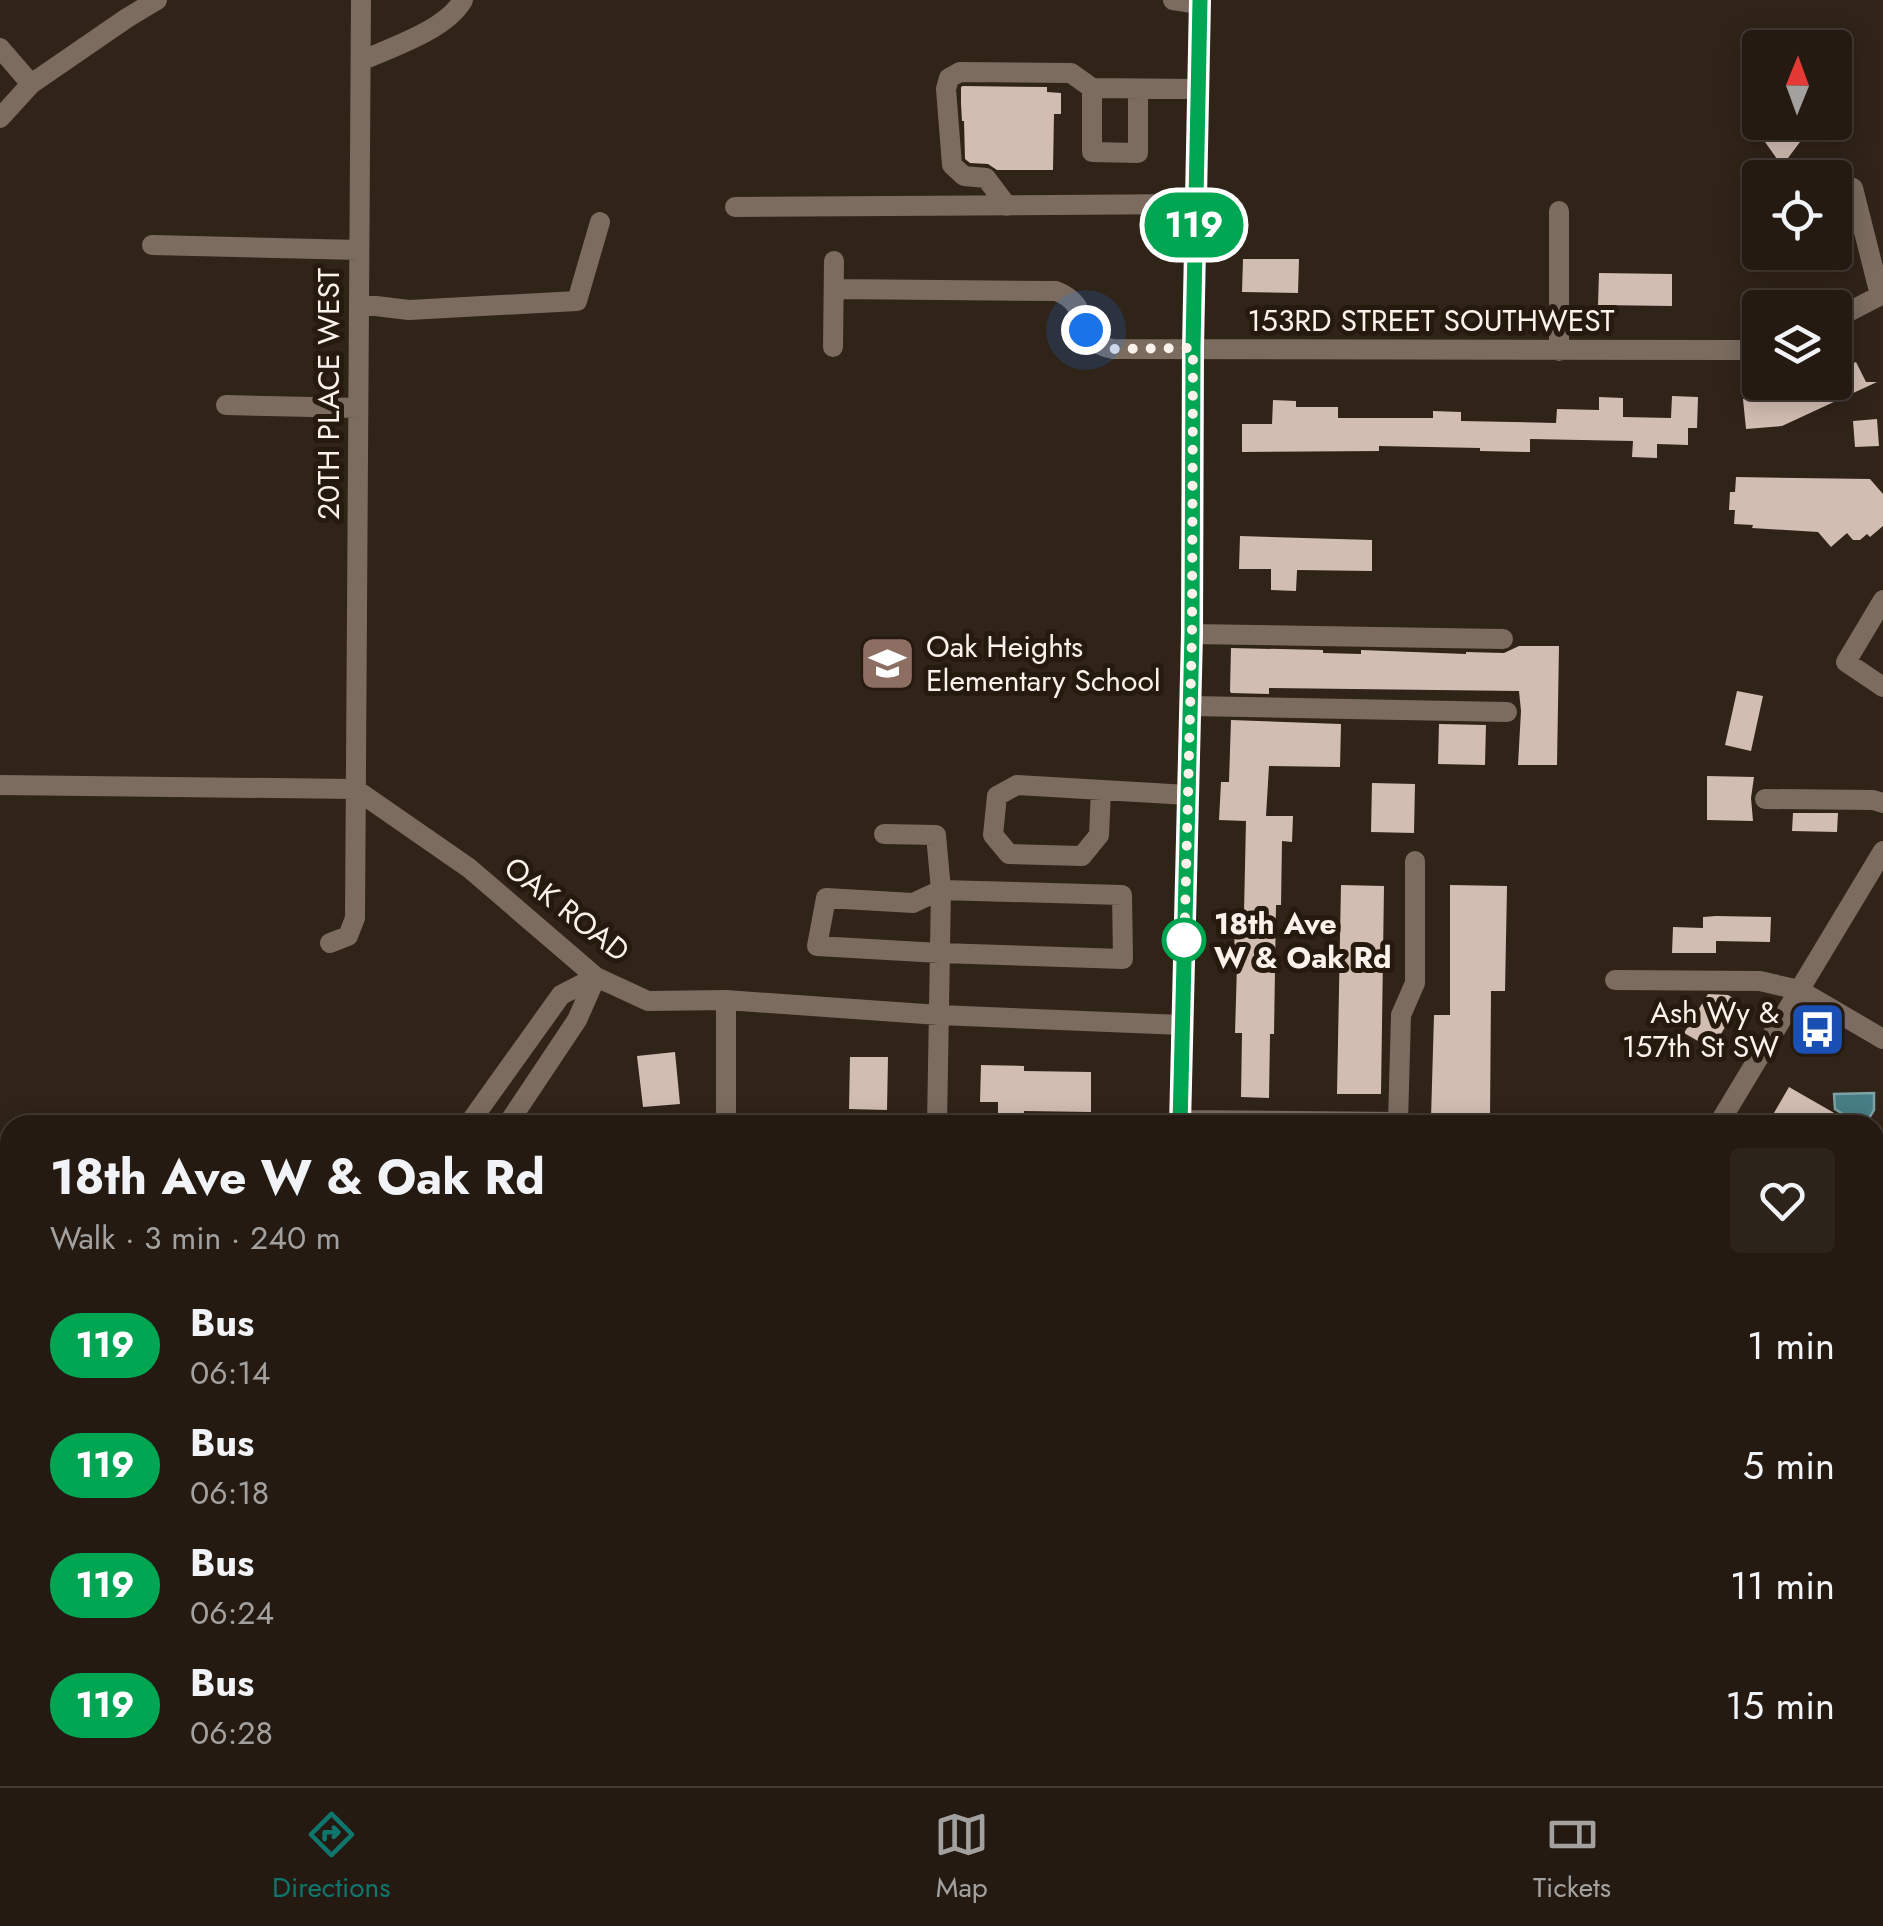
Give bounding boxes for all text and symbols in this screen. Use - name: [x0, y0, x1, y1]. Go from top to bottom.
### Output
- north arrow: [1742, 30, 1852, 140]
- map controls: [1742, 30, 1852, 400]
- button: locate: [1742, 160, 1852, 270]
- line badge: 119: [1136, 192, 1252, 258]
- text: 119: [1164, 200, 1224, 250]
- street label: 20TH PLACE WEST: [307, 268, 350, 520]
- button: layers: [1742, 290, 1852, 400]
- street label: 153RD STREET SOUTHWEST: [1247, 299, 1615, 342]
- your location: [1061, 305, 1111, 355]
- place label: Oak Heights Elementary School: [926, 625, 1161, 702]
- school or university icon: Oak Heights Elementary School: [857, 633, 917, 693]
- street label: OAK ROAD: [495, 846, 639, 972]
- place label: 18th Ave W & Oak Rd: [1214, 902, 1392, 979]
- marker: 18th Ave W & Oak Rd: [1163, 919, 1205, 961]
- place label: Ash Wy & 157th St SW: [1622, 991, 1779, 1068]
- bus stop icon: Ash Wy & 157th St SW: [1788, 999, 1848, 1059]
- text: 18th Ave W & Oak Rd: [50, 1143, 545, 1212]
- button: heart: [1730, 1148, 1835, 1253]
- text: Walk · 3 min · 240 m: [50, 1215, 341, 1261]
- text: Bus: [190, 1295, 254, 1350]
- text: 1 min: [1747, 1318, 1835, 1373]
- text: 119: [75, 1320, 135, 1370]
- text: 06:14: [190, 1350, 270, 1396]
- text: Bus: [190, 1415, 254, 1470]
- text: 5 min: [1743, 1438, 1835, 1493]
- text: 119: [75, 1440, 135, 1490]
- text: 06:18: [190, 1470, 269, 1516]
- text: Bus: [190, 1535, 254, 1590]
- text: 11 min: [1730, 1558, 1835, 1613]
- text: 119: [75, 1560, 135, 1610]
- text: 06:24: [190, 1590, 274, 1636]
- text: Bus: [190, 1655, 254, 1710]
- text: 15 min: [1726, 1678, 1835, 1733]
- text: 119: [75, 1680, 135, 1730]
- text: 06:28: [190, 1710, 273, 1756]
- tab: Directions: [272, 1807, 390, 1908]
- tab: Map: [934, 1807, 989, 1908]
- tab: Tickets: [1533, 1807, 1611, 1908]

